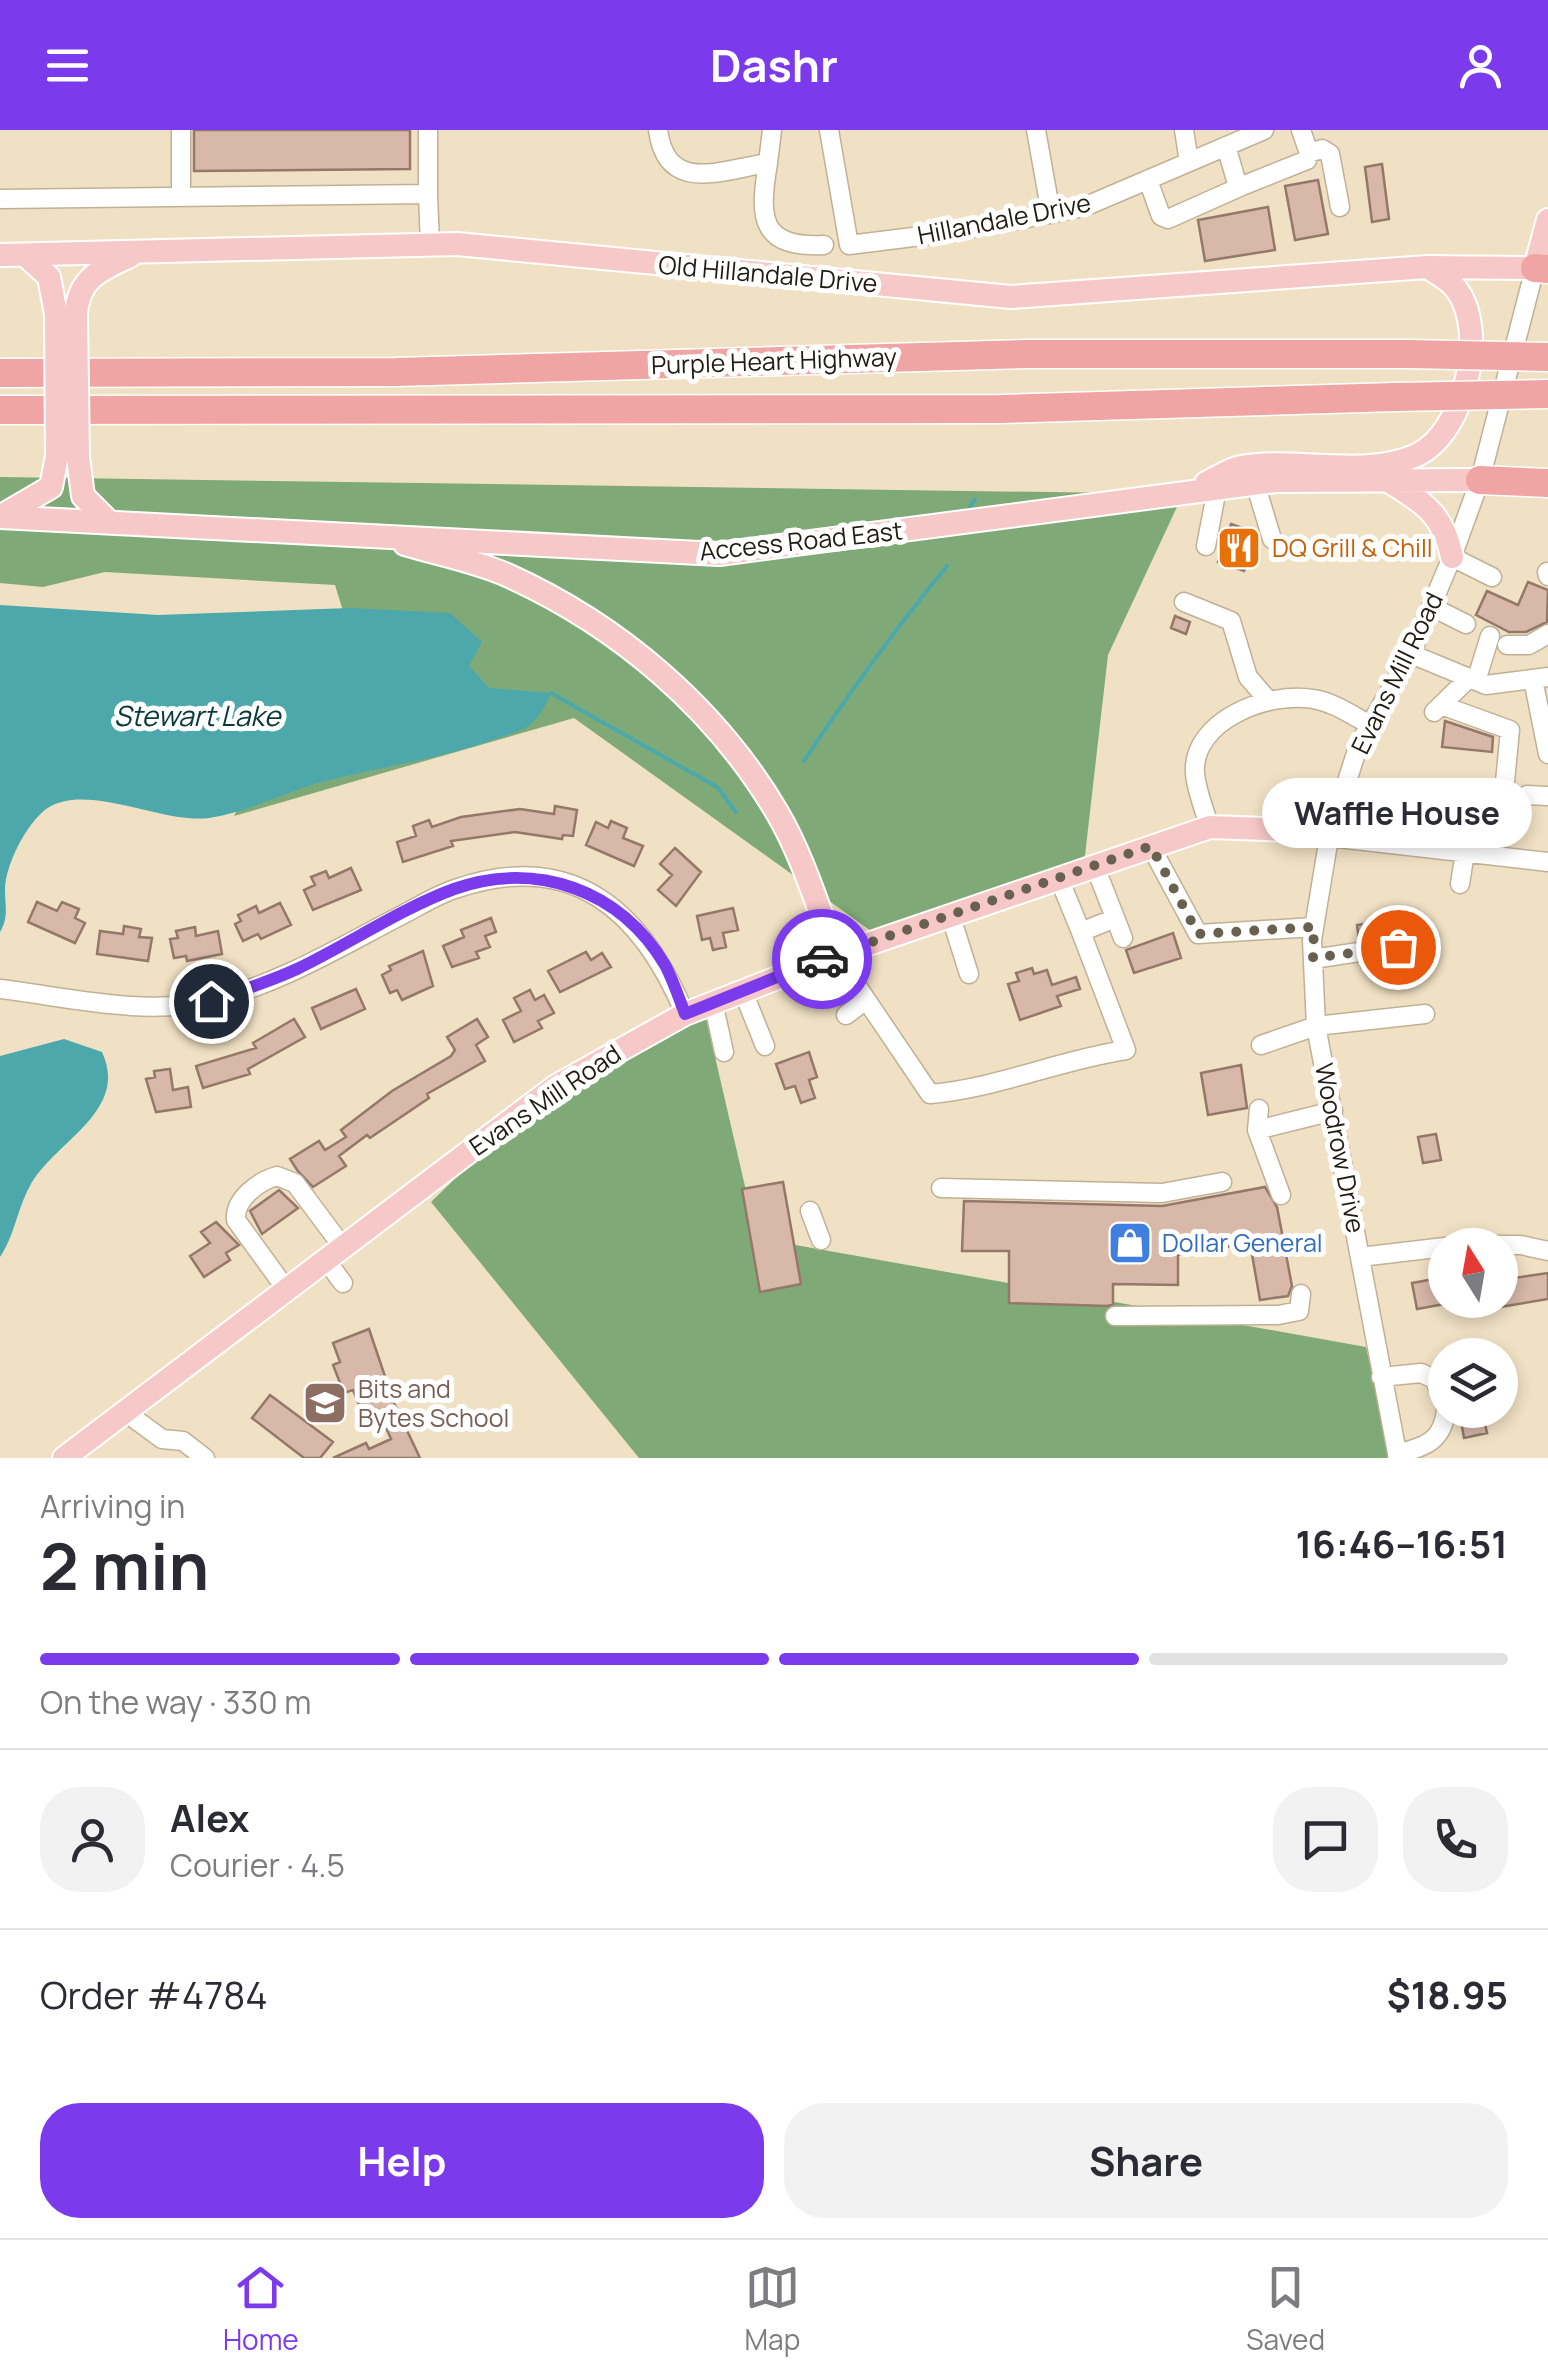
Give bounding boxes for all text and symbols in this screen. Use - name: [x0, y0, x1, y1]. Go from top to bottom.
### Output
- text: Dashr: [710, 34, 838, 96]
- icon: menu: [40, 38, 95, 93]
- icon: person: [1453, 38, 1508, 93]
- street label: Hillandale Drive: [914, 185, 1094, 252]
- street label: Old Hillandale Drive: [657, 246, 879, 301]
- street label: Purple Heart Highway: [650, 339, 898, 382]
- street label: Access Road East: [698, 512, 904, 569]
- restaurant icon: DQ Grill & Chill: [1216, 525, 1262, 571]
- place label: DQ Grill & Chill: [1272, 530, 1433, 565]
- street label: Evans Mill Road: [1342, 586, 1451, 759]
- water label: Stewart Lake: [114, 696, 282, 734]
- callout: Waffle House: [1263, 777, 1533, 847]
- text: Waffle House: [1294, 791, 1500, 835]
- pin: [1356, 905, 1441, 990]
- courier: [772, 909, 872, 1009]
- icon: bag: [1371, 920, 1426, 975]
- icon: car: [795, 932, 850, 987]
- pin: [169, 959, 254, 1044]
- icon: home: [184, 974, 239, 1029]
- street label: Evans Mill Road: [462, 1036, 627, 1163]
- street label: Woodrow Drive: [1307, 1060, 1374, 1236]
- shop icon: Dollar General: [1107, 1220, 1153, 1266]
- place label: Dollar General: [1162, 1225, 1323, 1260]
- north arrow: [1428, 1228, 1518, 1318]
- map controls: [1428, 1228, 1518, 1428]
- button: layers: [1428, 1338, 1518, 1428]
- place label: Bits and Bytes School: [358, 1371, 509, 1435]
- school or university icon: Bits and Bytes School: [302, 1380, 348, 1426]
- text: Arriving in: [40, 1484, 185, 1528]
- text: 16:46–16:51: [1295, 1517, 1508, 1569]
- text: 2 min: [40, 1521, 209, 1610]
- text: On the way · 330 m: [40, 1680, 311, 1724]
- button: person: [40, 1787, 145, 1892]
- button: chat: [1273, 1787, 1378, 1892]
- button: phone: [1403, 1787, 1508, 1892]
- text: Alex: [170, 1791, 249, 1843]
- text: Courier · 4.5: [170, 1843, 345, 1887]
- text: Order #4784: [40, 1968, 268, 2020]
- text: $18.95: [1387, 1968, 1508, 2020]
- button: Help: [40, 2103, 764, 2218]
- button: Share: [784, 2103, 1508, 2218]
- tab: Home: [223, 2260, 299, 2358]
- tab: Map: [745, 2260, 800, 2358]
- tab: Saved: [1246, 2260, 1325, 2358]

